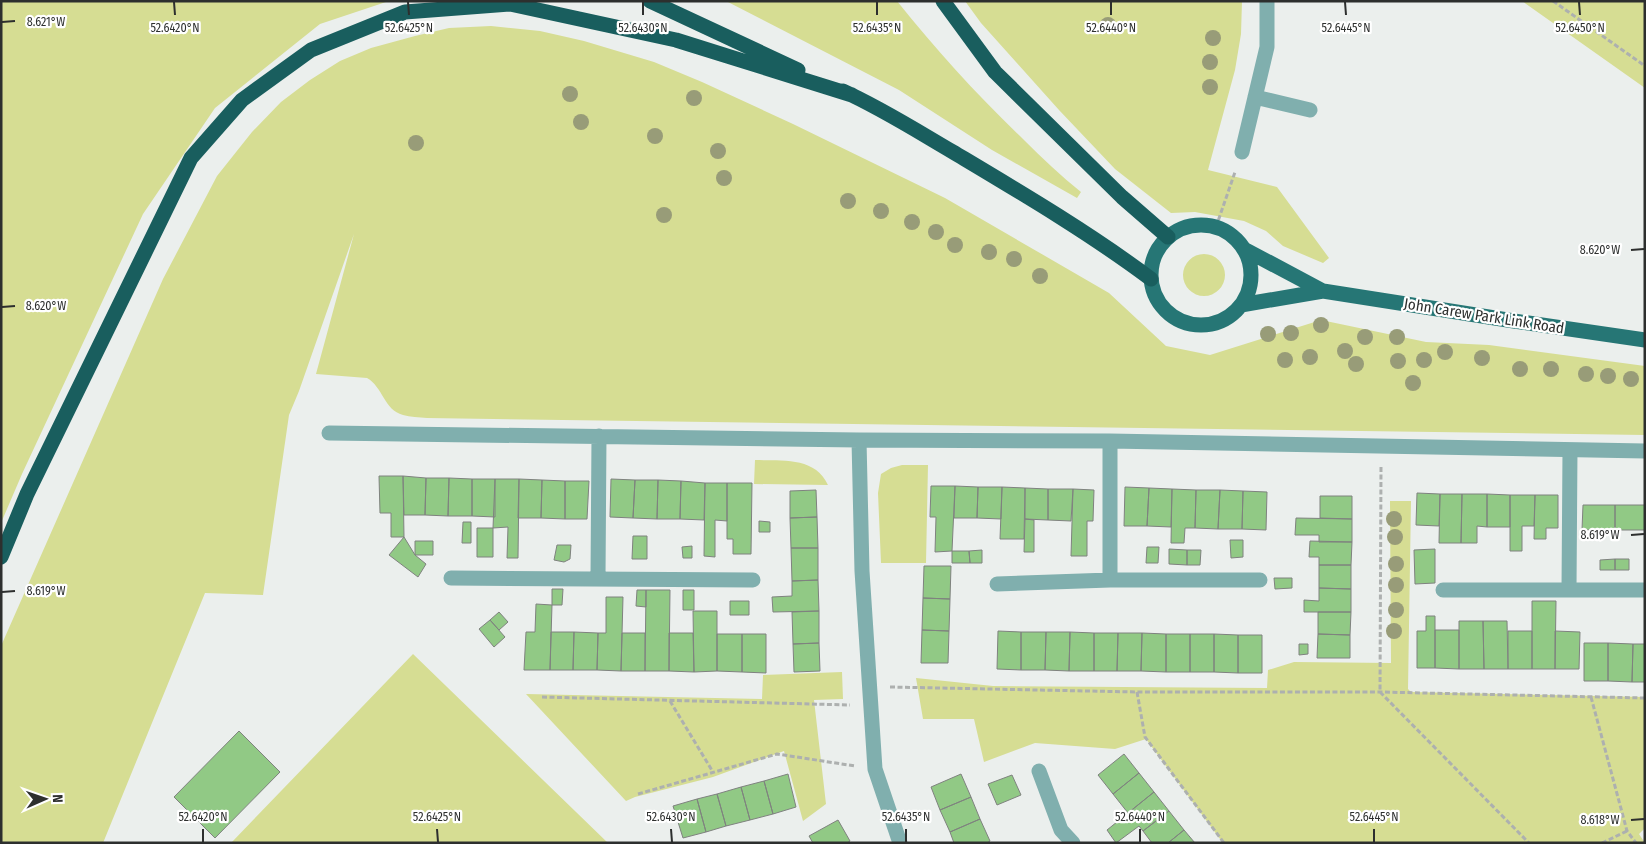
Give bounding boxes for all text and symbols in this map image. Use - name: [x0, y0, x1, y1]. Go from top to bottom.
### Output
- text: 8.621°W: [27, 15, 65, 29]
- text: 52.6420°N: [150, 21, 200, 35]
- text: 52.6425°N: [385, 21, 433, 35]
- text: 52.6430°N: [618, 21, 668, 35]
- text: 52.6435°N: [853, 21, 901, 35]
- text: 52.6440°N: [1086, 21, 1136, 35]
- text: 52.6445°N: [1322, 21, 1370, 35]
- text: 52.6450°N: [1555, 21, 1605, 35]
- text: 8.620°W: [1580, 243, 1620, 257]
- street label: John Carew Park Link Road: [1403, 294, 1565, 338]
- text: 8.620°W: [26, 299, 66, 313]
- text: 8.619°W: [1581, 528, 1619, 542]
- text: 8.619°W: [27, 584, 65, 598]
- north arrow: [20, 774, 70, 824]
- text: N: [49, 794, 66, 803]
- text: 52.6420°N: [178, 810, 228, 824]
- text: 52.6425°N: [413, 810, 461, 824]
- text: 52.6430°N: [646, 810, 696, 824]
- text: 52.6435°N: [882, 810, 930, 824]
- text: 52.6440°N: [1115, 810, 1165, 824]
- text: 52.6445°N: [1350, 810, 1398, 824]
- text: 8.618°W: [1580, 813, 1620, 827]

